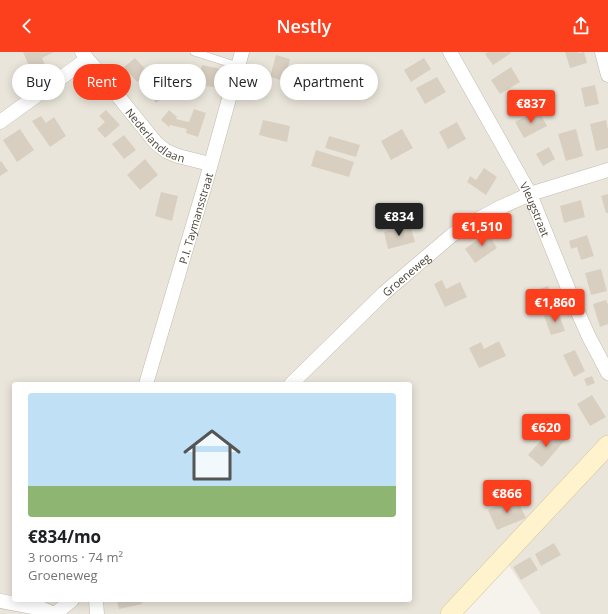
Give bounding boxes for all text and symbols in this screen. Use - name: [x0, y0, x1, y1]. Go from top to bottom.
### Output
- text: Nestly: [276, 14, 332, 38]
- icon: back: [16, 15, 38, 37]
- icon: share: [570, 15, 592, 37]
- chip: Buy: [12, 64, 65, 100]
- chip: Rent: [73, 64, 131, 100]
- chip: Filters: [139, 64, 206, 100]
- chip: New: [214, 64, 272, 100]
- chip: Apartment: [280, 64, 378, 100]
- pin: €837: [507, 90, 555, 124]
- text: €837: [516, 94, 546, 112]
- street label: Nederlandlaan: [123, 105, 187, 165]
- street label: P.I. Taymansstraat: [175, 171, 216, 265]
- street label: Vleugstraat: [517, 179, 554, 239]
- pin: €834: [375, 203, 423, 237]
- text: €834: [384, 207, 414, 225]
- pin: €1,510: [449, 213, 515, 247]
- text: €1,510: [462, 217, 502, 235]
- street label: Groeneweg: [379, 249, 433, 299]
- pin: €1,860: [522, 289, 588, 323]
- text: €1,860: [535, 293, 575, 311]
- pin: €620: [522, 414, 570, 448]
- text: €620: [531, 418, 561, 436]
- icon: home: [176, 419, 248, 491]
- pin: €866: [483, 480, 531, 514]
- text: €866: [492, 484, 522, 502]
- text: €834/mo: [28, 525, 101, 548]
- text: 3 rooms · 74 m²: [28, 548, 123, 566]
- text: Groeneweg: [28, 566, 98, 584]

